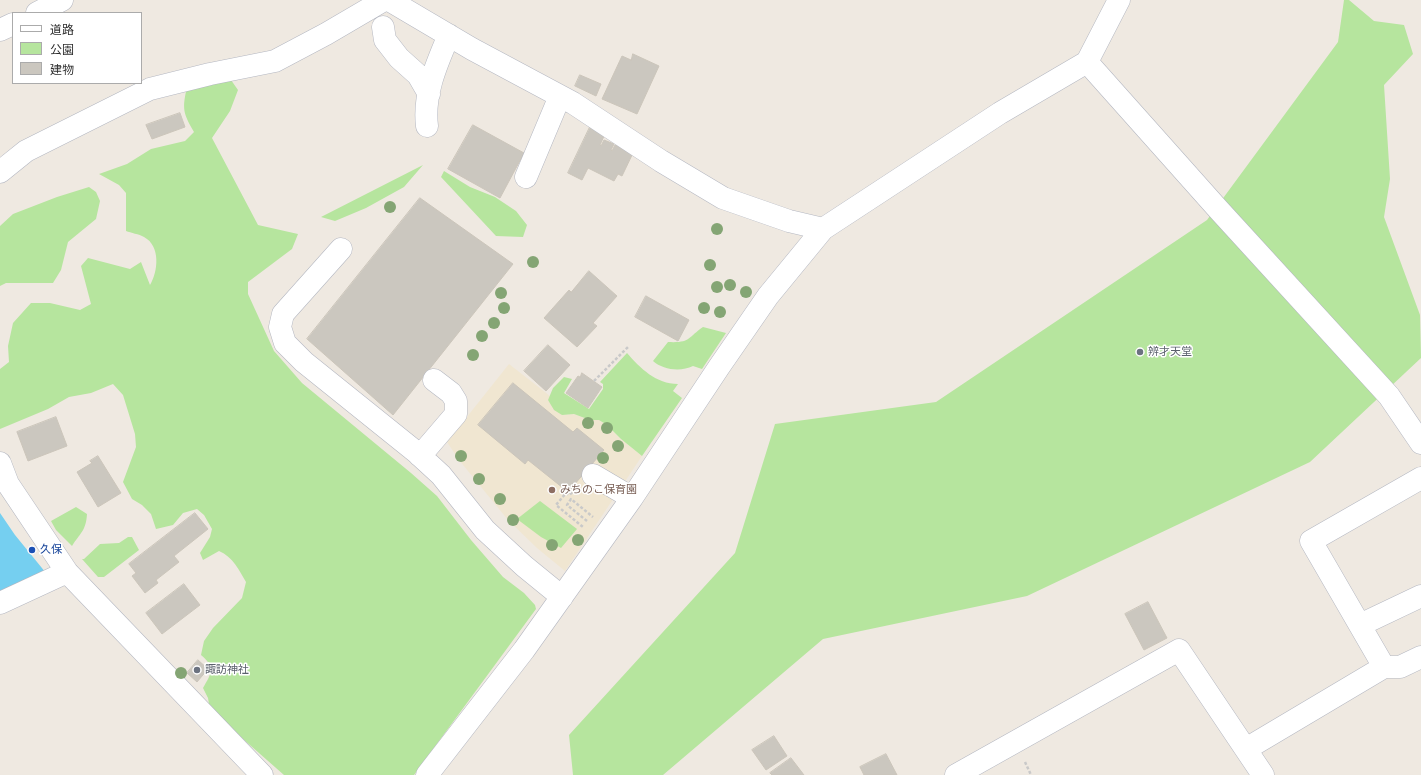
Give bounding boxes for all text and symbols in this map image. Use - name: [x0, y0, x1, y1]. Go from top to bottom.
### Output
- legend: [12, 12, 142, 84]
- text: 道路: [50, 22, 74, 37]
- text: 公園: [50, 42, 74, 57]
- text: 建物: [50, 62, 74, 77]
- place label: 辨才天堂: [1148, 345, 1192, 359]
- marker: 辨才天堂: [1135, 347, 1145, 357]
- place label: みちのこ保育園: [560, 483, 637, 497]
- marker: みちのこ保育園: [547, 485, 557, 495]
- place label: 久保: [40, 543, 62, 557]
- marker: 久保: [27, 545, 37, 555]
- place label: 諏訪神社: [205, 663, 249, 677]
- marker: 諏訪神社: [192, 665, 202, 675]

